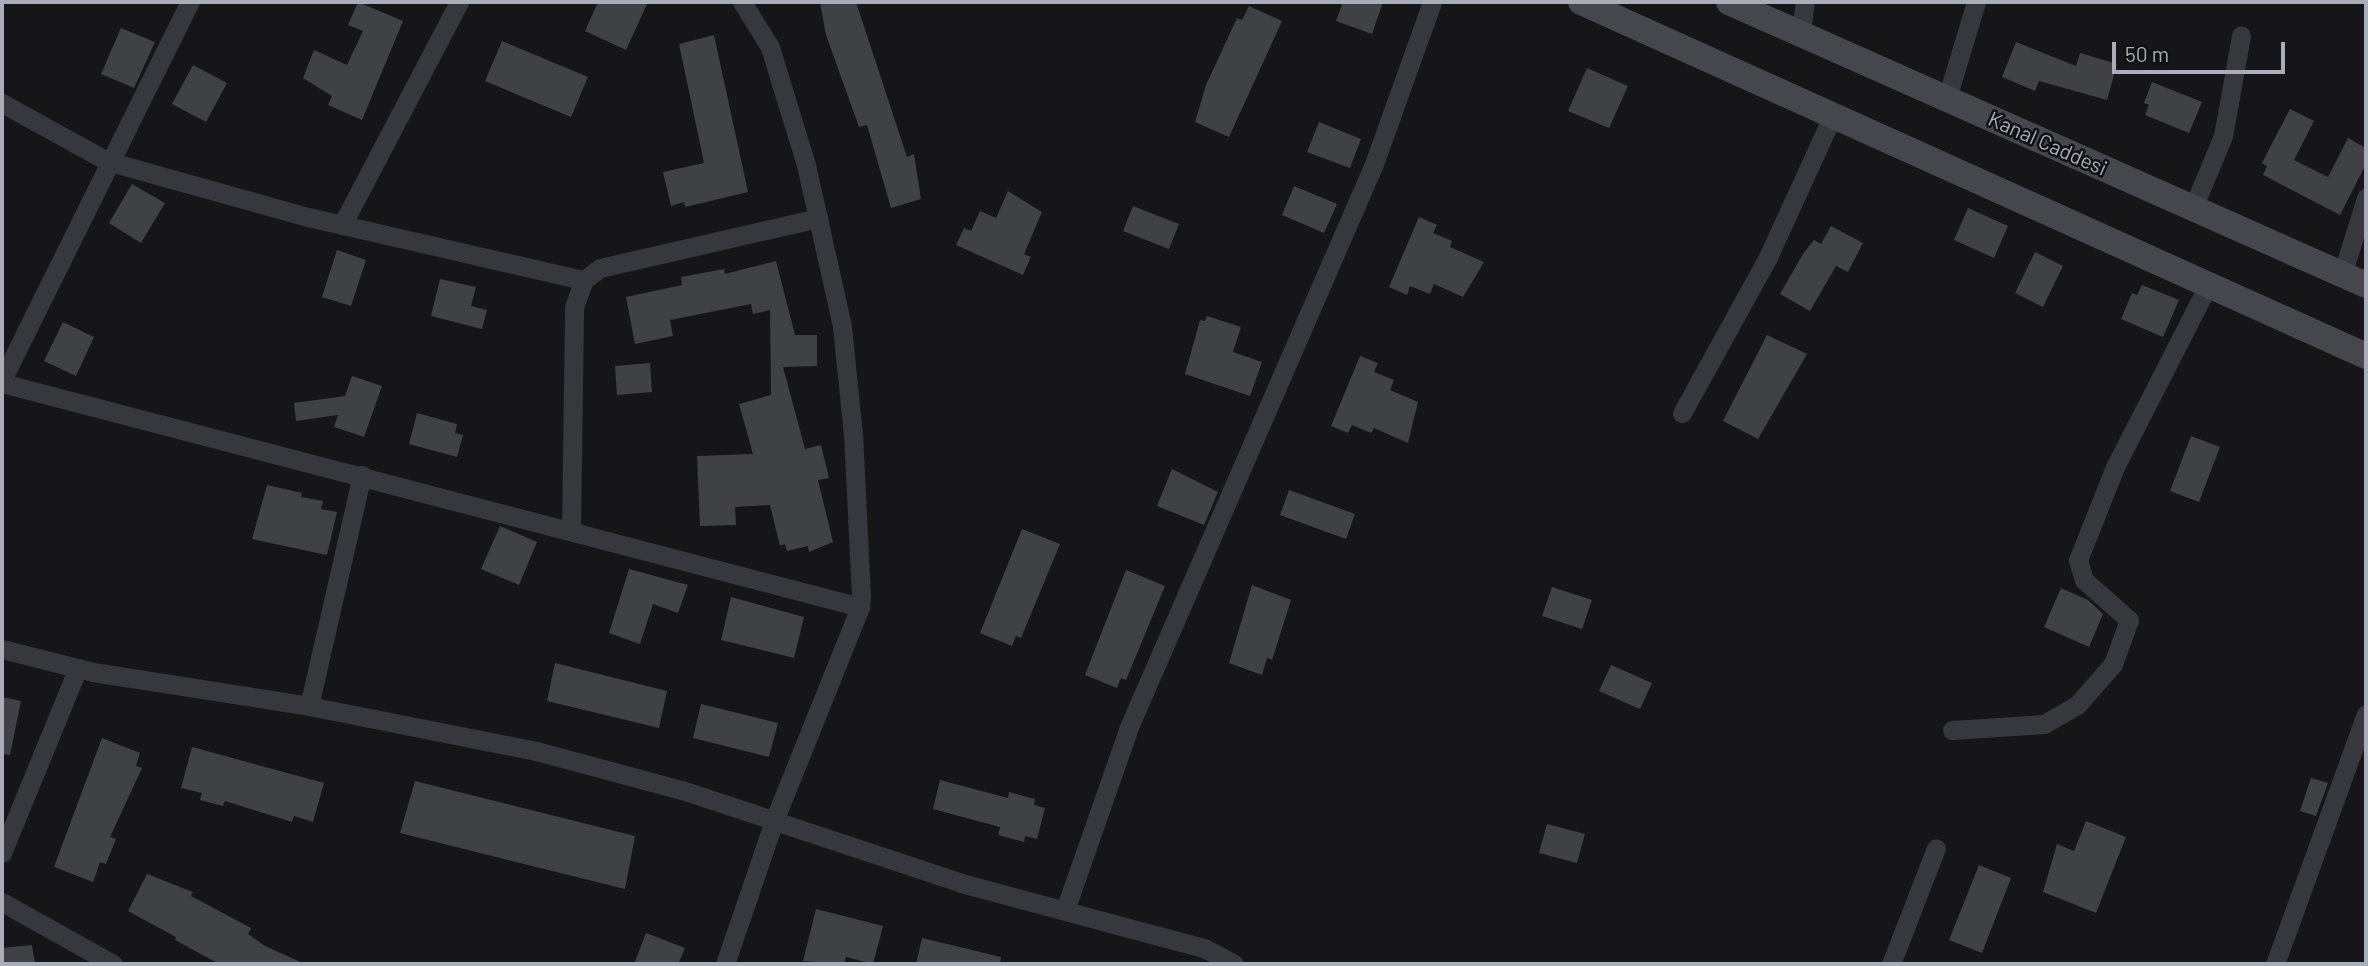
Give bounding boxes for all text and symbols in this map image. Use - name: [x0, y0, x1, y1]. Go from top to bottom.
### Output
- scale bar: [2116, 28, 2289, 72]
- text: 50 m: [2125, 41, 2169, 66]
- street label: Kanal Caddesi: [1985, 106, 2111, 180]

